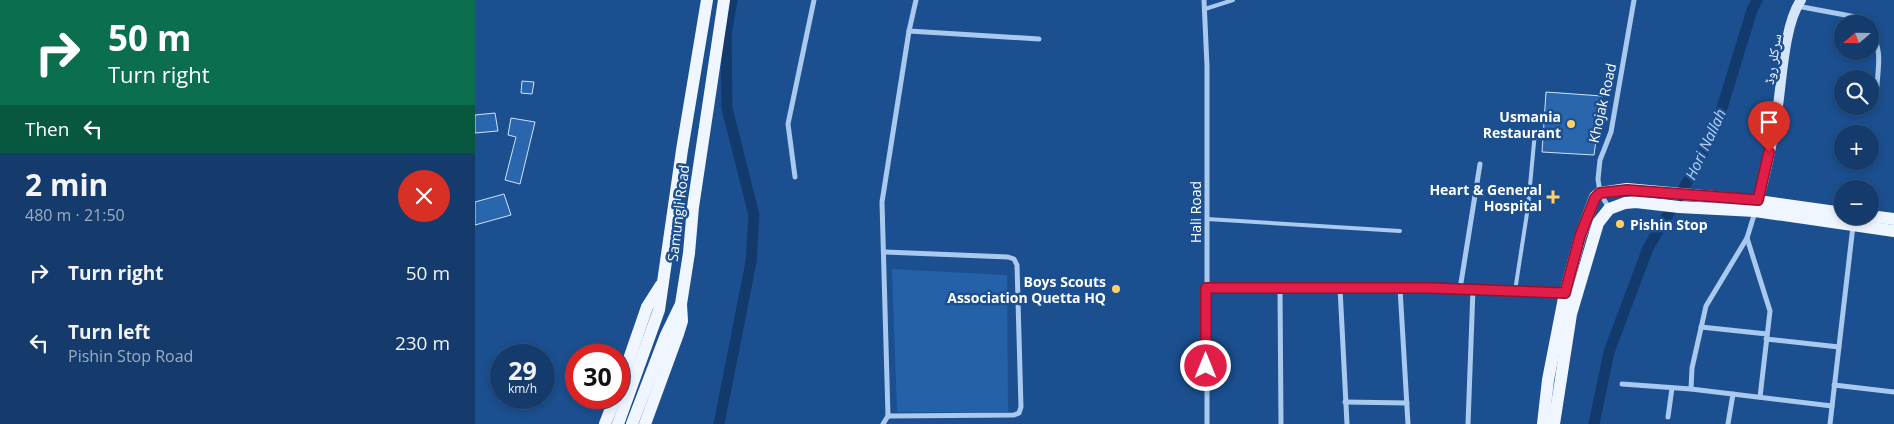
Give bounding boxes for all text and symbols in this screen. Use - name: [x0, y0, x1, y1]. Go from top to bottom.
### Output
- text: 50 m: [108, 14, 191, 61]
- north arrow: [1834, 15, 1879, 60]
- map controls: [1834, 15, 1879, 225]
- icon: right: [25, 20, 90, 85]
- street label: سرکلر روڈ: [1759, 32, 1785, 86]
- text: Turn right: [108, 59, 210, 89]
- street label: Khojak Road: [1584, 61, 1620, 145]
- button: search: [1834, 70, 1879, 115]
- pin: [1748, 101, 1790, 152]
- water label: Hori Nallah: [1680, 105, 1730, 183]
- place label: Usmania Restaurant: [1483, 107, 1561, 142]
- icon: arrive: [1755, 108, 1783, 136]
- icon: left: [79, 115, 107, 143]
- text: Then: [25, 116, 69, 142]
- marker: Usmania Restaurant: [1565, 118, 1577, 130]
- button: +: [1834, 125, 1879, 170]
- text: 2 min: [25, 164, 108, 205]
- street label: Samungli Road: [663, 164, 693, 262]
- button: close: [398, 170, 450, 222]
- place label: Heart & General Hospital: [1429, 180, 1542, 215]
- button: −: [1834, 180, 1879, 225]
- street label: Hali Road: [1186, 181, 1205, 243]
- marker: Heart & General Hospital: [1546, 190, 1560, 204]
- text: 480 m · 21:50: [25, 204, 125, 226]
- place label: Pishin Stop: [1630, 215, 1708, 234]
- marker: Pishin Stop: [1614, 218, 1626, 230]
- icon: right: [25, 259, 53, 287]
- text: Turn right: [68, 260, 163, 286]
- text: 50 m: [406, 260, 450, 286]
- place label: Boys Scouts Association Quetta HQ: [947, 272, 1106, 307]
- marker: Boys Scouts Association Quetta HQ: [1110, 283, 1122, 295]
- text: Turn left: [68, 319, 150, 345]
- icon: left: [25, 329, 53, 357]
- text: 230 m: [395, 330, 450, 356]
- position arrow: [1179, 339, 1231, 391]
- speed limit sign: 30: [565, 344, 630, 409]
- text: Pishin Stop Road: [68, 345, 193, 367]
- text: 29: [508, 353, 537, 387]
- text: km/h: [508, 380, 537, 397]

